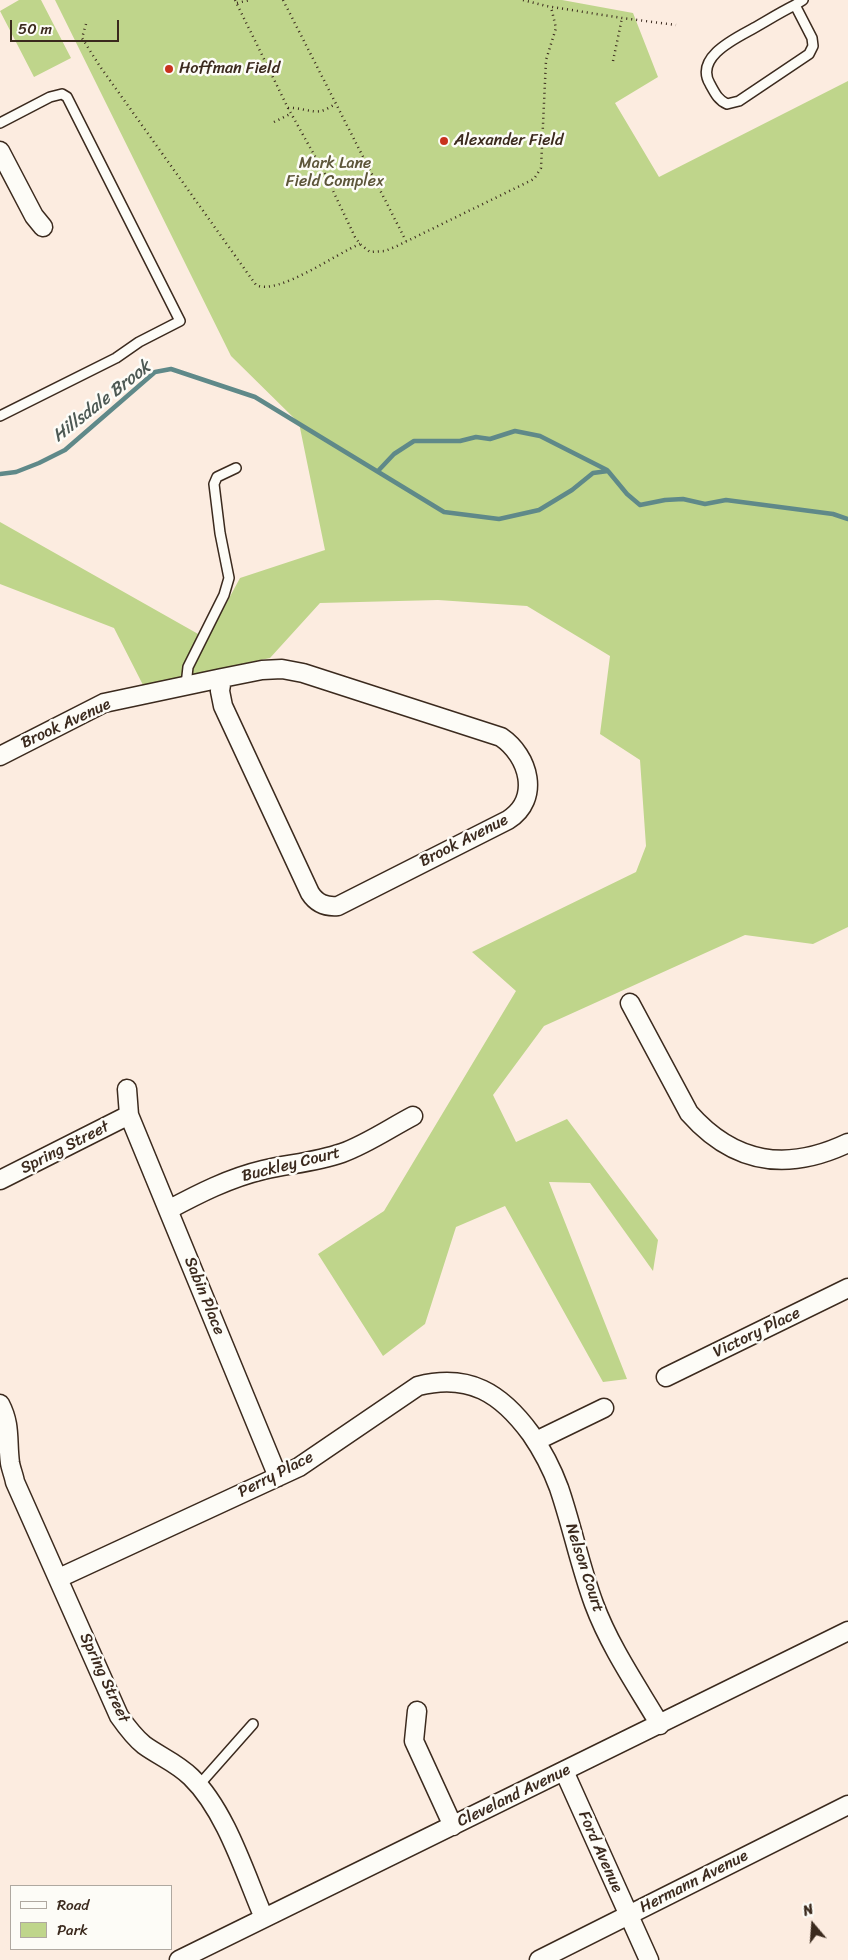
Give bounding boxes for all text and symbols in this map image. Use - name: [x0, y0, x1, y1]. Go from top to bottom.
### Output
- scale bar: [12, 10, 121, 42]
- text: 50 m: [18, 16, 52, 42]
- place label: Hoffman Field: [179, 59, 280, 79]
- marker: Hoffman Field: [163, 63, 175, 75]
- place label: Alexander Field: [454, 131, 563, 151]
- marker: Alexander Field: [438, 135, 450, 147]
- park label: Mark Lane Field Complex: [286, 154, 384, 192]
- water label: Hillsdale Brook: [48, 357, 156, 447]
- street label: Brook Avenue: [18, 695, 114, 753]
- street label: Brook Avenue: [417, 811, 511, 871]
- street label: Spring Street: [17, 1117, 113, 1179]
- street label: Buckley Court: [240, 1144, 342, 1186]
- street label: Sabin Place: [180, 1254, 228, 1338]
- street label: Victory Place: [710, 1304, 804, 1362]
- street label: Perry Place: [235, 1448, 317, 1502]
- street label: Nelson Court: [561, 1521, 607, 1615]
- street label: Spring Street: [75, 1630, 133, 1726]
- street label: Cleveland Avenue: [454, 1760, 574, 1832]
- street label: Ford Avenue: [574, 1808, 626, 1896]
- street label: Hermann Avenue: [637, 1846, 751, 1918]
- legend: [10, 1885, 172, 1950]
- text: Road: [57, 1892, 89, 1918]
- text: N: [800, 1897, 817, 1924]
- north arrow: [788, 1900, 838, 1950]
- text: Park: [57, 1917, 88, 1943]

